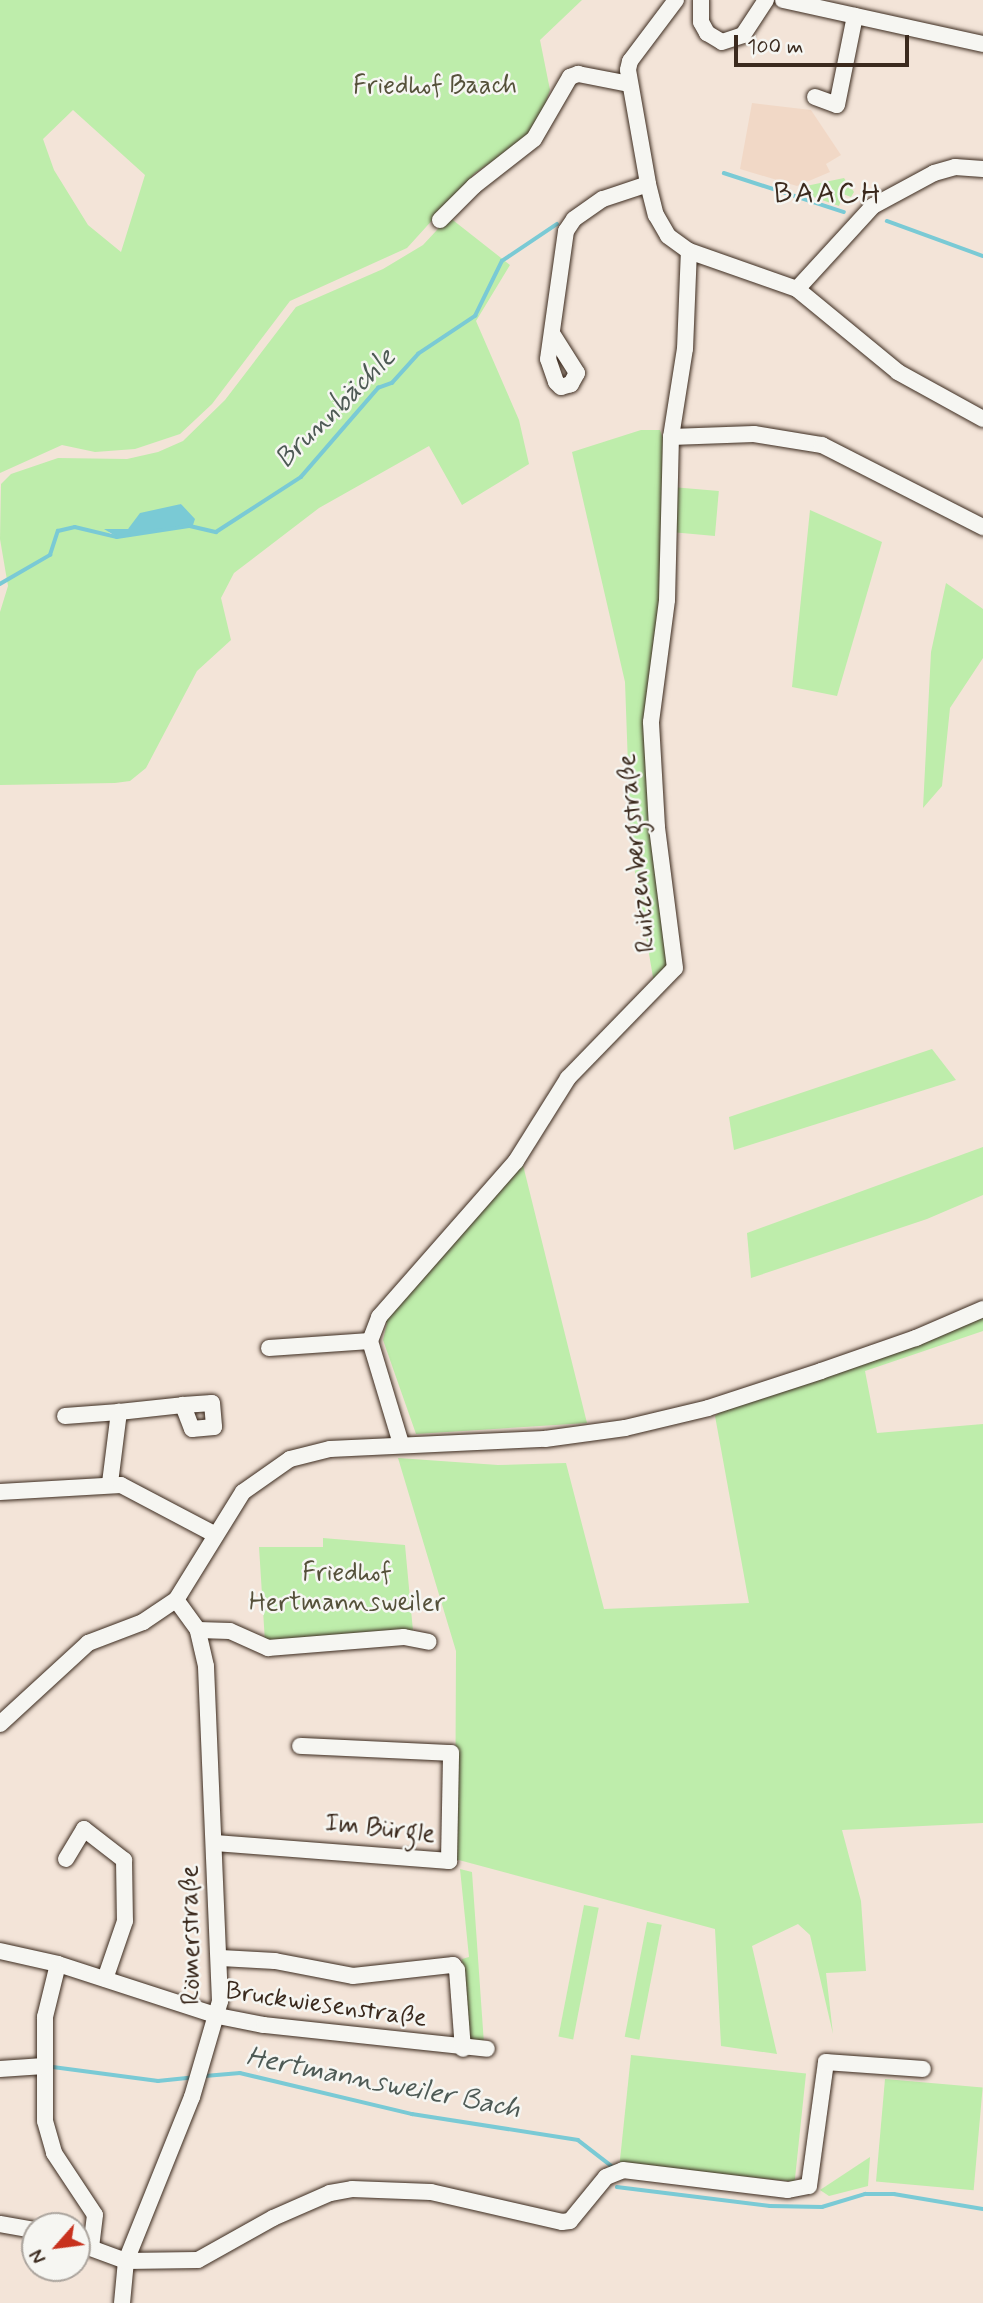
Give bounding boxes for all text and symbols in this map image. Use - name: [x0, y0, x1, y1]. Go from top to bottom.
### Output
- scale bar: [738, 21, 913, 65]
- text: 100 m: [747, 33, 803, 61]
- park label: Friedhof Baach: [353, 71, 517, 103]
- district label: BAACH: [776, 176, 880, 212]
- water label: Brunnbächle: [269, 342, 403, 476]
- street label: Ruitzenbergstraße: [612, 752, 664, 954]
- park label: Friedhof Hertmannsweiler: [249, 1558, 445, 1620]
- street label: Im Bürgle: [323, 1809, 437, 1851]
- street label: Römerstraße: [175, 1865, 209, 2005]
- street label: Bruckwiesenstraße: [223, 1976, 429, 2036]
- water label: Hertmannsweiler Bach: [243, 2041, 523, 2127]
- north arrow: [21, 2212, 91, 2282]
- text: N: [25, 2245, 53, 2268]

